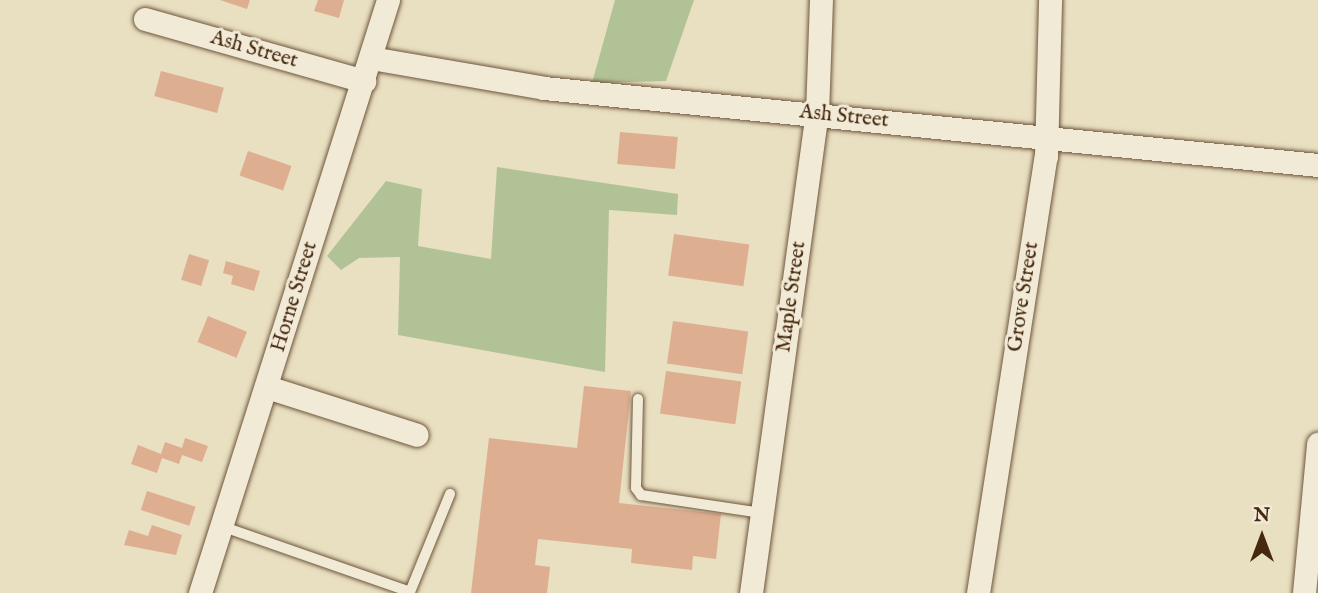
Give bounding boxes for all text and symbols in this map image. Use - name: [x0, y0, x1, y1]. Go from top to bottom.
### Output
- street label: Ash Street: [208, 26, 300, 74]
- street label: Ash Street: [798, 100, 890, 134]
- street label: Horne Street: [266, 239, 324, 355]
- street label: Maple Street: [772, 240, 812, 354]
- street label: Grove Street: [1003, 240, 1045, 354]
- north arrow: [1227, 502, 1297, 572]
- text: N: [1254, 504, 1270, 528]

